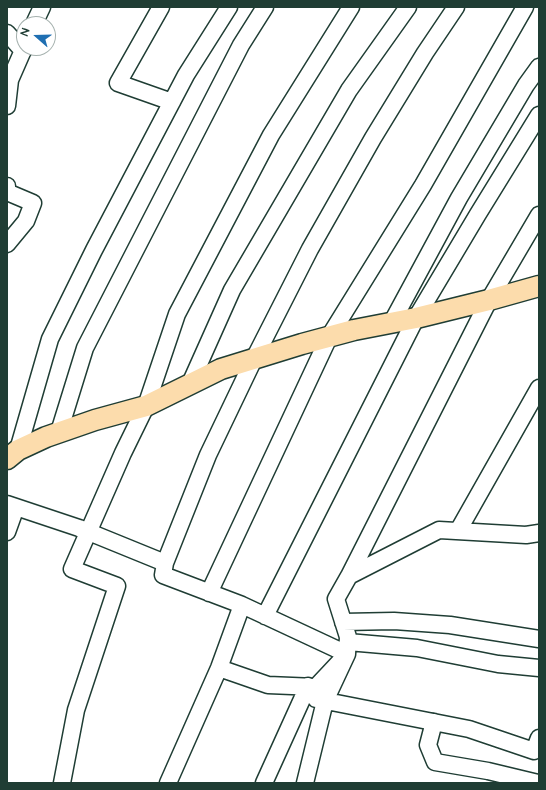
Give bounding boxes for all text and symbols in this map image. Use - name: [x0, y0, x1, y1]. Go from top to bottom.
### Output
- north arrow: [16, 16, 56, 56]
- text: N: [17, 26, 33, 38]

